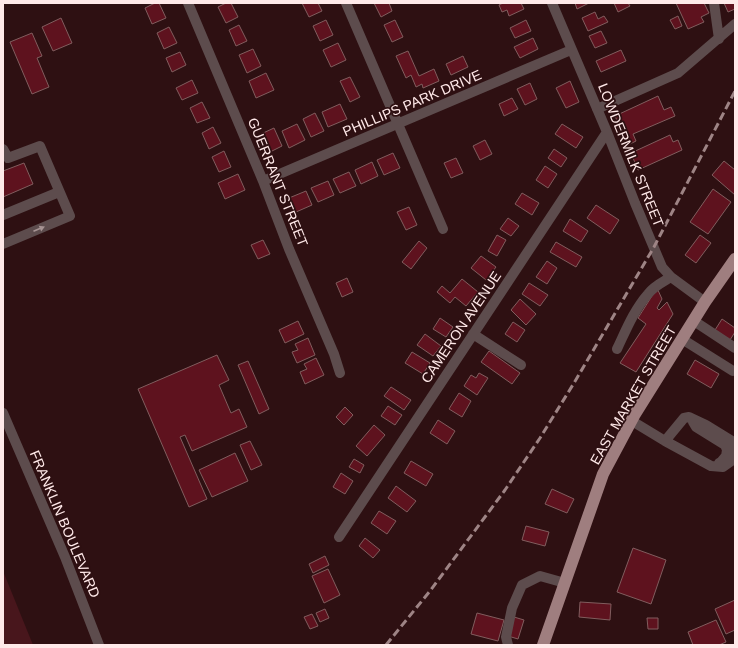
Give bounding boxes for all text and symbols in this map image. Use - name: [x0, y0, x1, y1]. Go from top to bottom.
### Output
- street label: PHILLIPS PARK DRIVE: [340, 66, 484, 140]
- street label: LOWDERMILK STREET: [595, 81, 667, 229]
- street label: GUERRANT STREET: [245, 115, 311, 249]
- one-way arrow: [33, 226, 44, 232]
- street label: CAMERON AVENUE: [418, 268, 504, 386]
- street label: EAST MARKET STREET: [587, 322, 680, 467]
- street label: FRANKLIN BOULEVARD: [27, 448, 103, 600]

